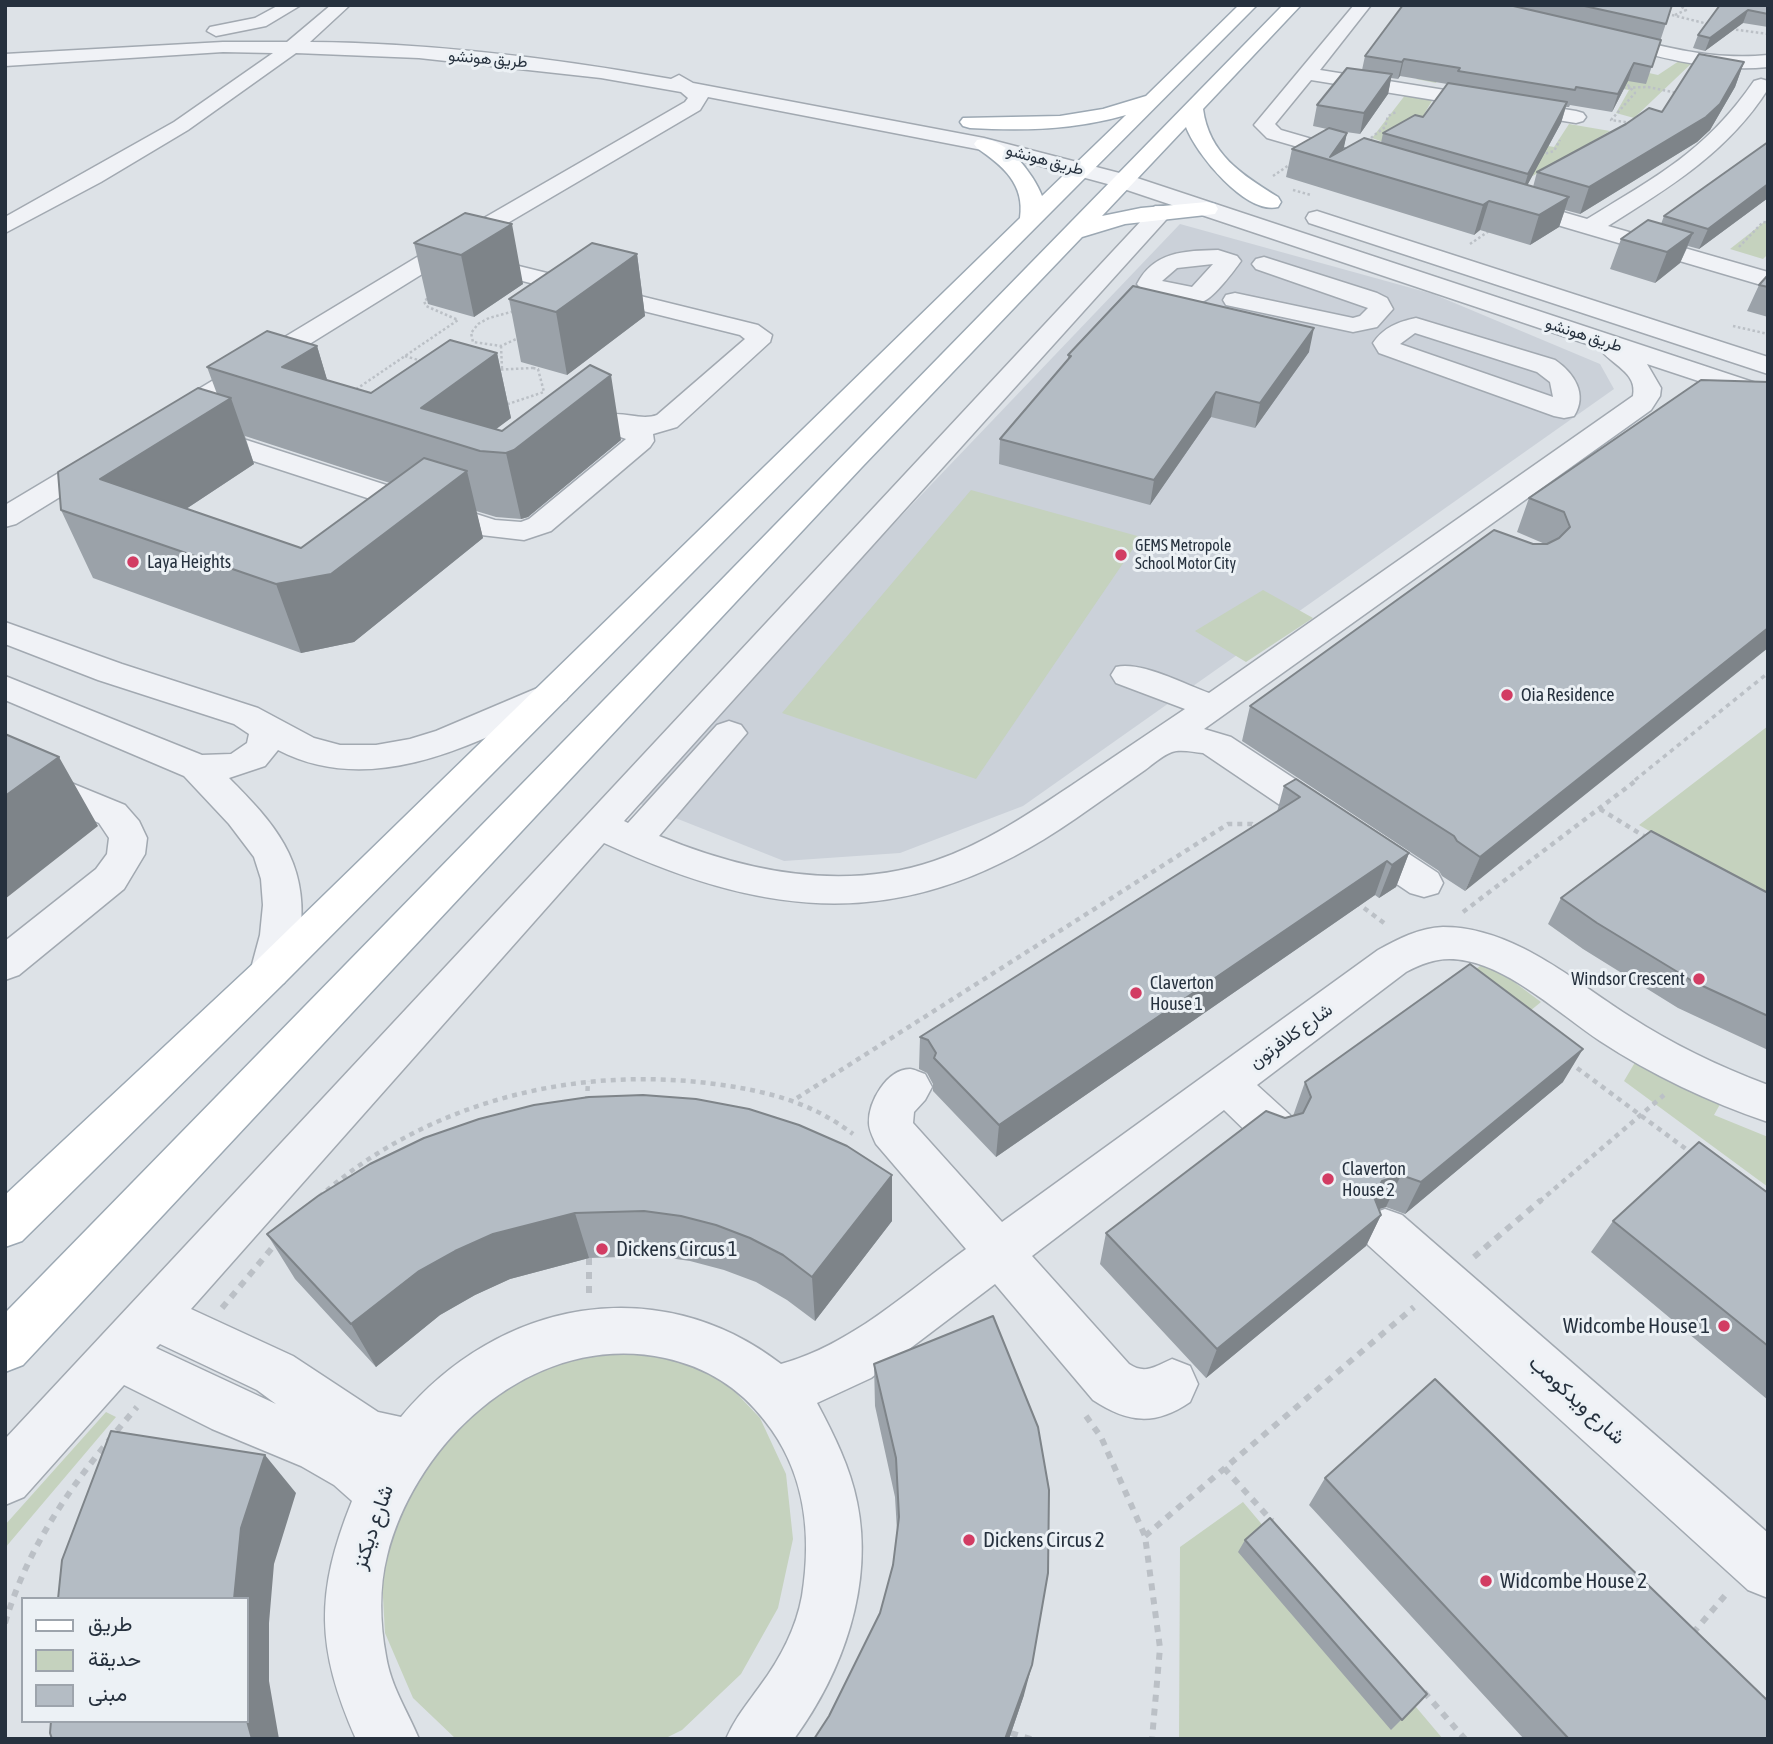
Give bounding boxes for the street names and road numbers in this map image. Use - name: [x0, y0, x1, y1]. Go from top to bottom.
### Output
- street label: طريق هونشو: [448, 46, 528, 72]
- street label: طريق هونشو: [1004, 140, 1086, 180]
- street label: طريق هونشو: [1543, 314, 1625, 356]
- street label: شارع كلافرتون: [1245, 999, 1337, 1073]
- street label: شارع ويدكومب: [1524, 1350, 1630, 1450]
- street label: شارع ديكنز: [347, 1481, 399, 1573]

